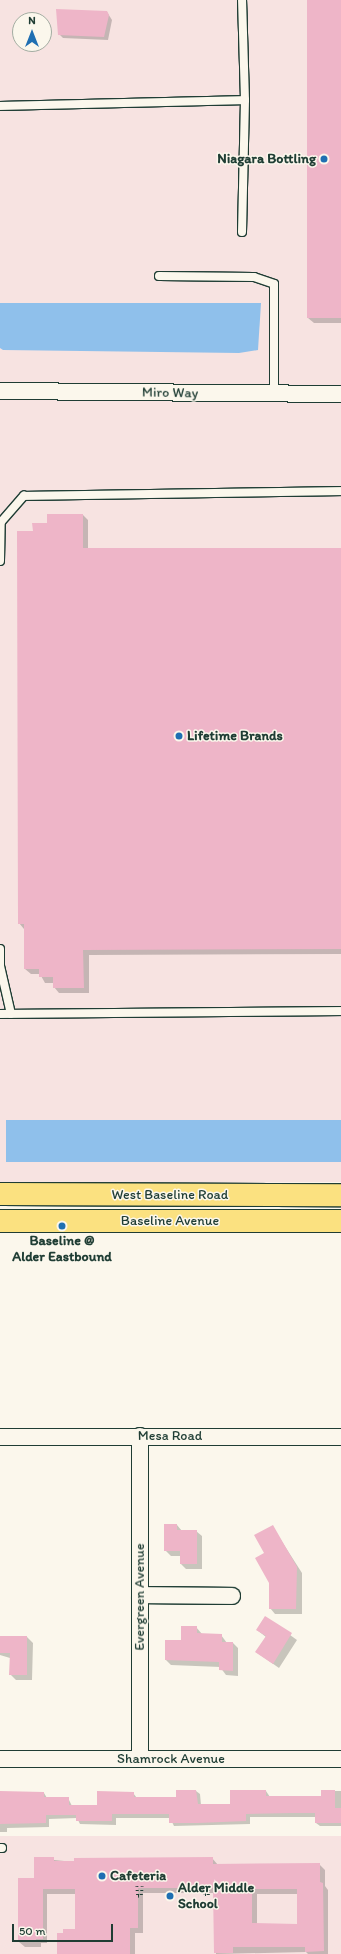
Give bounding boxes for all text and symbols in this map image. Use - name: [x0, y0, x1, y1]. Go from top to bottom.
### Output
- north arrow: [12, 12, 52, 52]
- text: N: [28, 14, 36, 27]
- place label: Niagara Bottling: [218, 151, 316, 167]
- marker: Niagara Bottling: [319, 154, 329, 164]
- street label: Miro Way: [142, 384, 198, 402]
- place label: Lifetime Brands: [187, 728, 283, 744]
- marker: Lifetime Brands: [174, 731, 184, 741]
- street label: West Baseline Road: [111, 1187, 229, 1203]
- street label: Baseline Avenue: [121, 1213, 219, 1229]
- marker: Baseline @ Alder Eastbound: [57, 1221, 67, 1231]
- place label: Baseline @ Alder Eastbound: [12, 1233, 112, 1266]
- street label: Mesa Road: [138, 1428, 202, 1444]
- street label: Evergreen Avenue: [132, 1544, 148, 1650]
- street label: Shamrock Avenue: [117, 1751, 225, 1767]
- place label: Cafeteria: [110, 1868, 166, 1884]
- marker: Cafeteria: [97, 1871, 107, 1881]
- place label: Alder Middle School: [178, 1880, 254, 1912]
- marker: Alder Middle School: [165, 1891, 175, 1901]
- scale bar: [14, 1916, 115, 1942]
- text: 50 m: [19, 1924, 45, 1938]

